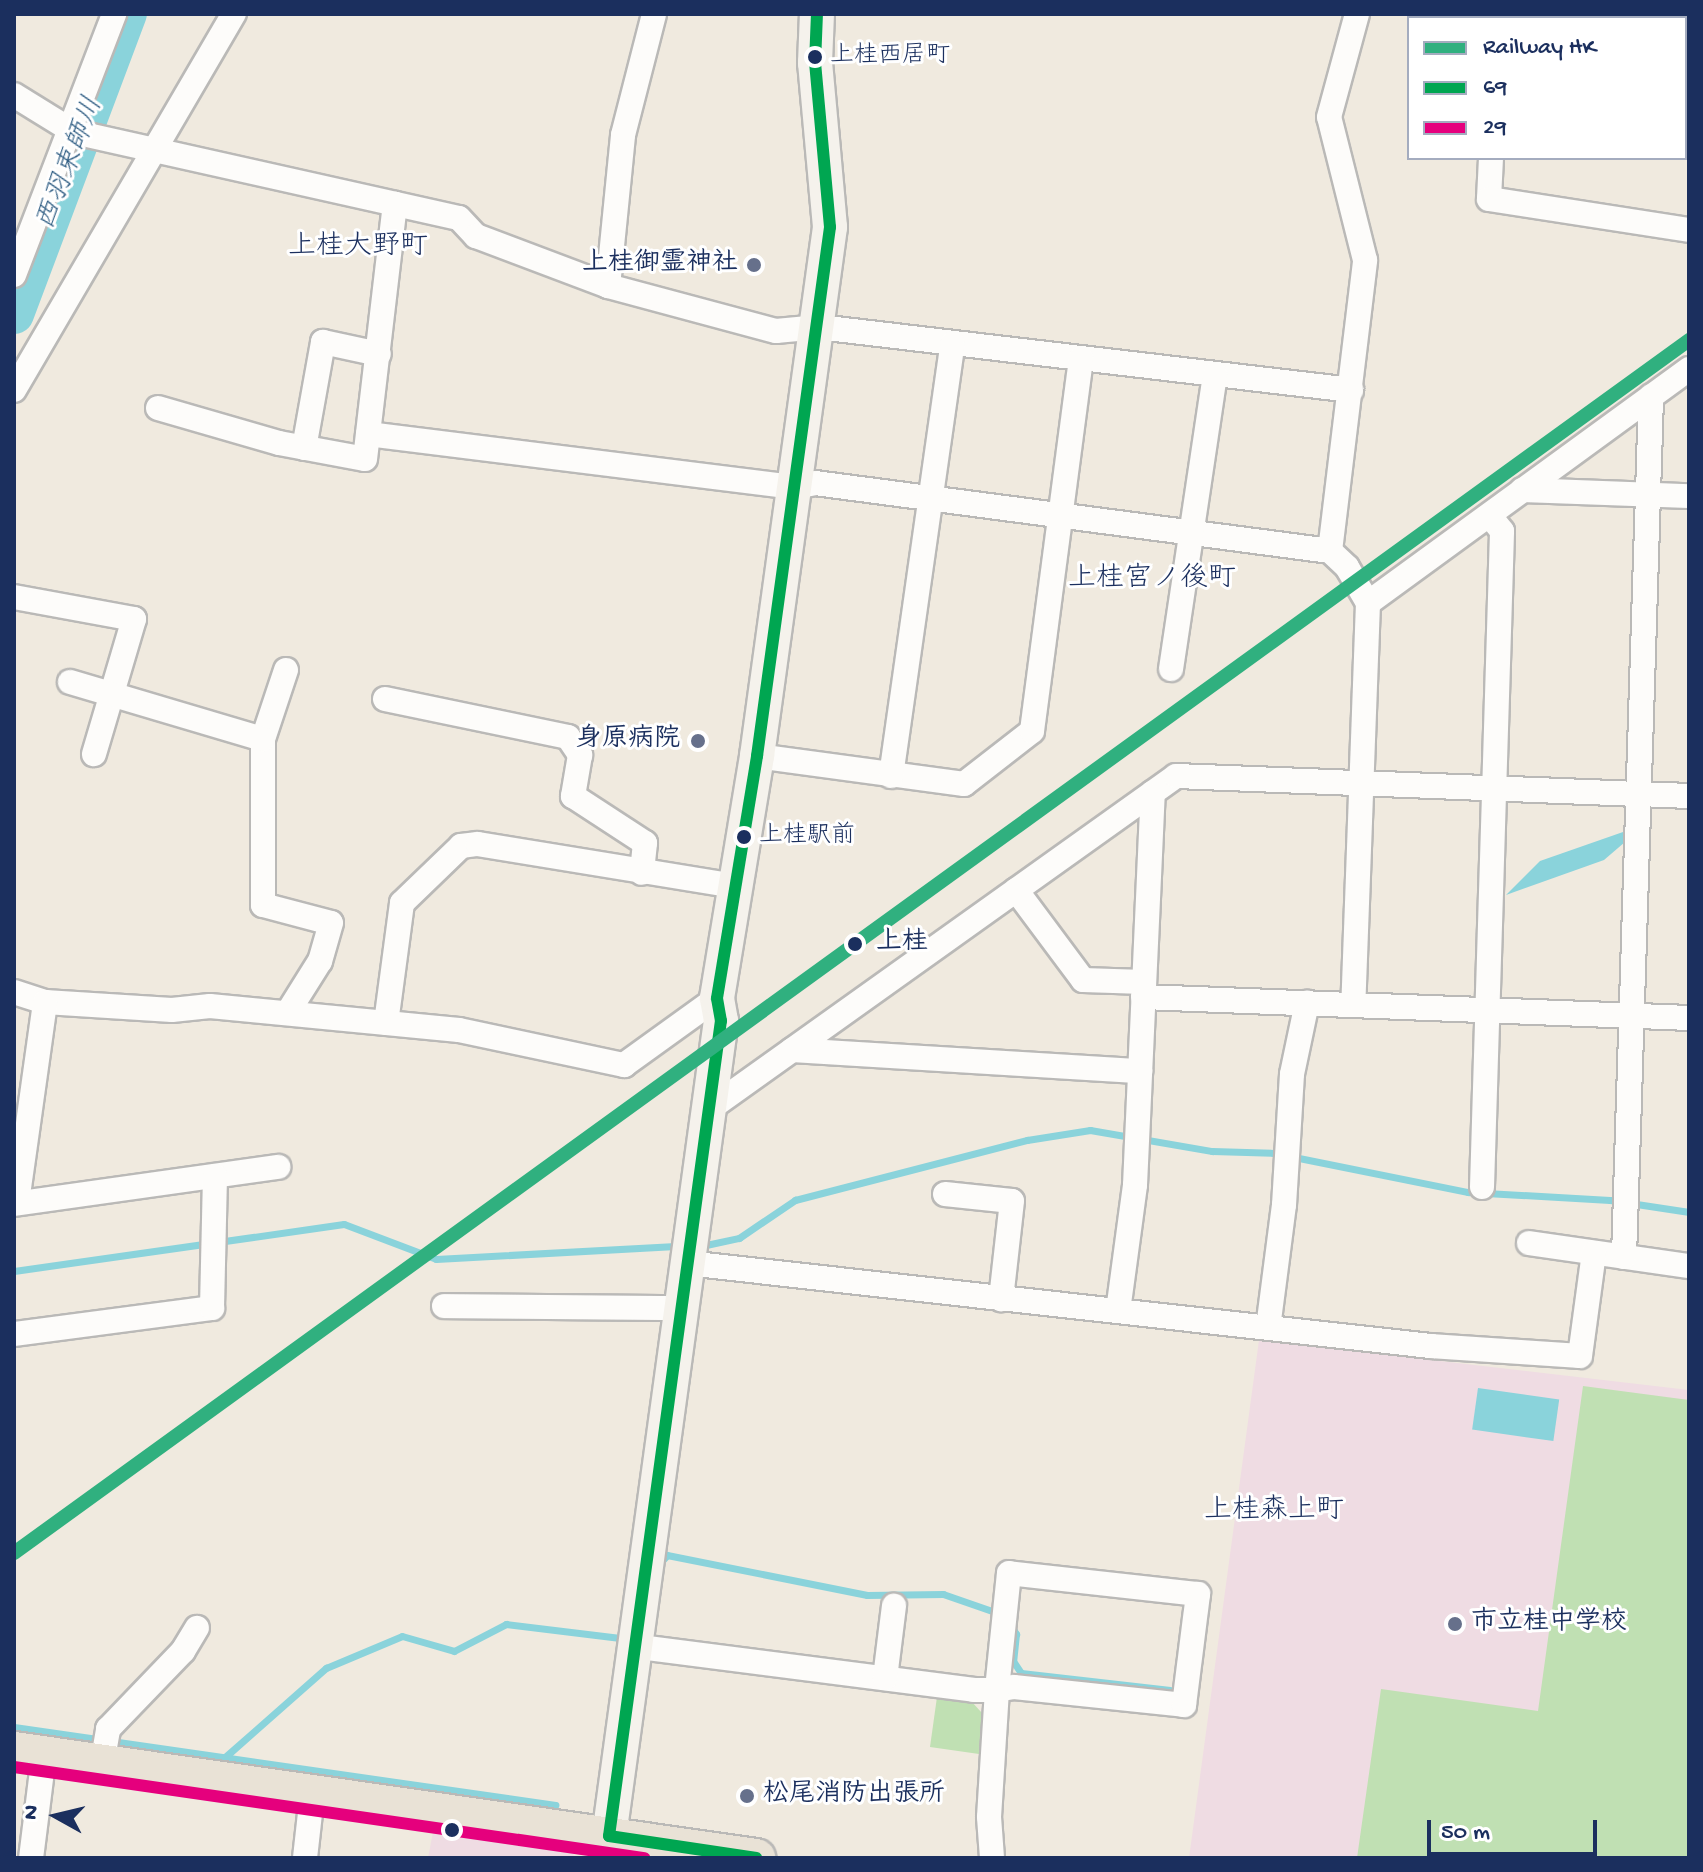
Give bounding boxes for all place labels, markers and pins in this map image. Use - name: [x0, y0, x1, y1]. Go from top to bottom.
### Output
- place label: 上桂西居町: [830, 43, 950, 71]
- marker: 上桂西居町: [807, 49, 823, 65]
- place label: 上桂御霊神社: [582, 249, 738, 281]
- marker: 上桂御霊神社: [745, 256, 763, 274]
- place label: 身原病院: [576, 725, 680, 757]
- marker: 身原病院: [687, 730, 709, 752]
- place label: 上桂駅前: [759, 823, 855, 851]
- marker: 上桂駅前: [736, 829, 752, 845]
- place label: 上桂: [876, 928, 928, 960]
- marker: 上桂: [841, 930, 869, 958]
- place label: 市立桂中学校: [1471, 1608, 1627, 1640]
- marker: 市立桂中学校: [1446, 1615, 1464, 1633]
- place label: 松尾消防出張所: [763, 1780, 945, 1812]
- marker: 松尾消防出張所: [738, 1787, 756, 1805]
- unlabelled marker: [444, 1822, 460, 1838]

